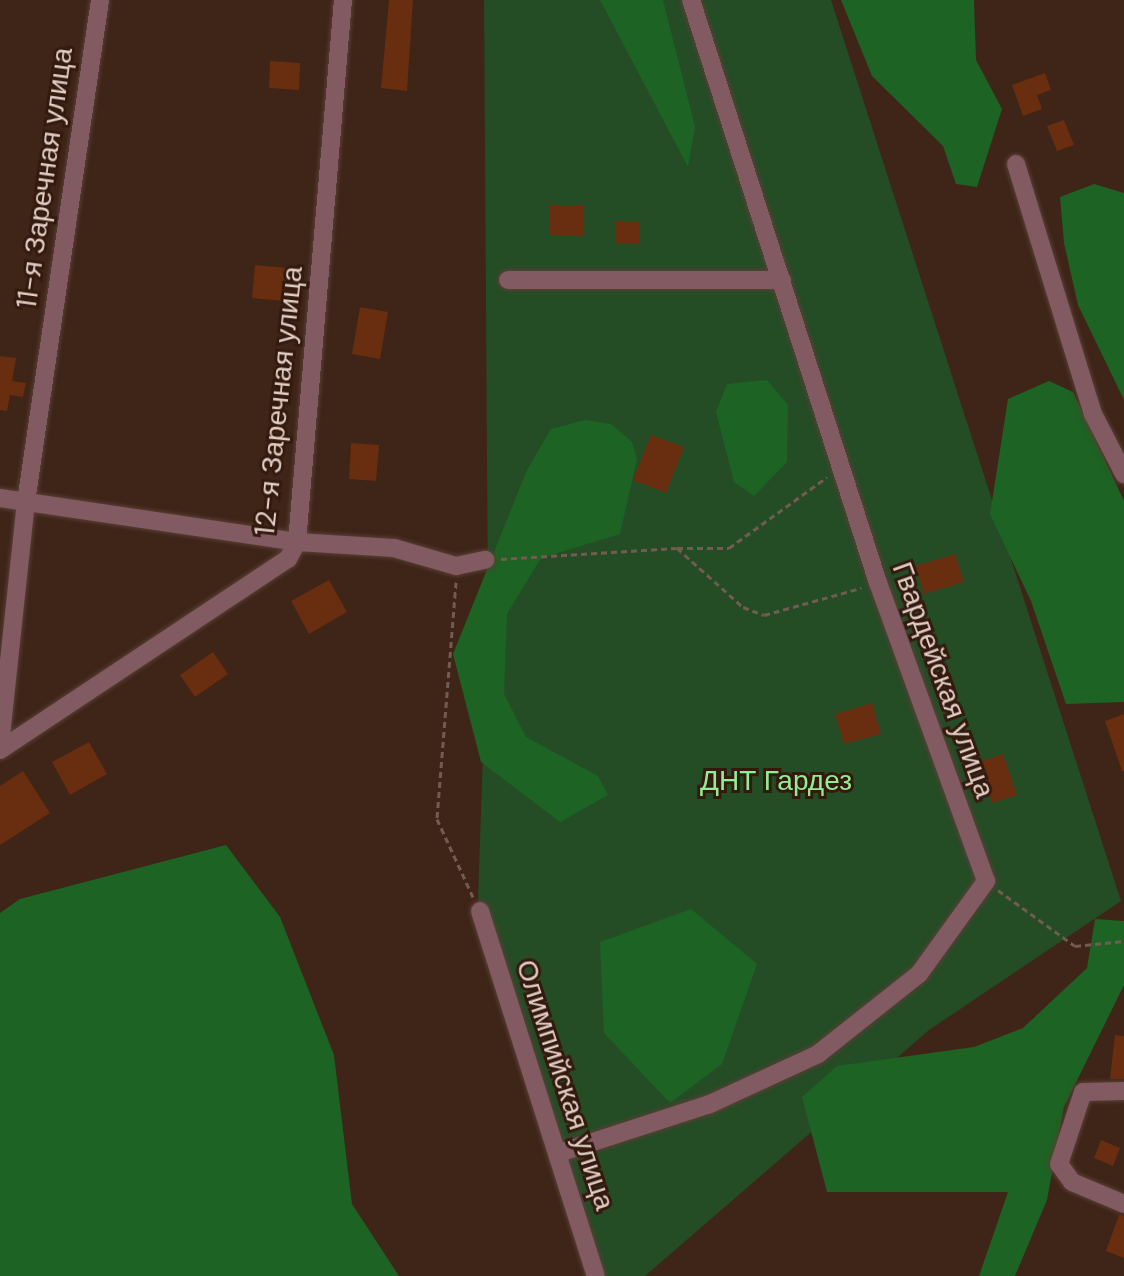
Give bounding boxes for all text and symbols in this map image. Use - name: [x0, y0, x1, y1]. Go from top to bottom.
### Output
- street label: 11-я Заречная улица: [10, 45, 80, 311]
- street label: 12-я Заречная улица: [248, 265, 310, 537]
- street label: Гвардейская улица: [885, 558, 1001, 802]
- park label: ДНТ Гардез: [700, 764, 852, 798]
- street label: Олимпийская улица: [509, 956, 621, 1214]

